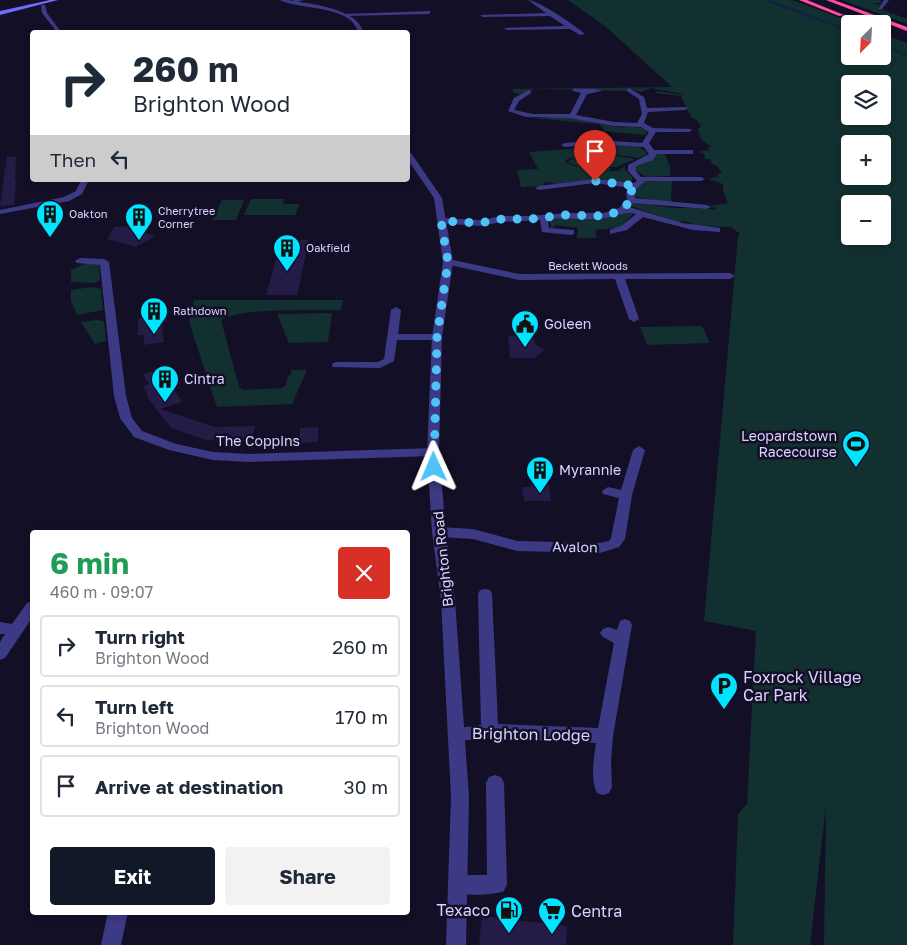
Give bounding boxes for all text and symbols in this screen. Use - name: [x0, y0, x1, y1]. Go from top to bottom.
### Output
- north arrow: [841, 15, 891, 65]
- map controls: [841, 15, 891, 245]
- text: 260 m: [133, 48, 239, 90]
- icon: right: [50, 50, 115, 115]
- button: layers: [841, 75, 891, 125]
- text: Brighton Wood: [133, 90, 290, 117]
- pin: [574, 130, 616, 181]
- button: +: [841, 135, 891, 185]
- icon: arrive: [581, 137, 609, 165]
- icon: left: [106, 145, 134, 173]
- text: Then: [50, 148, 96, 171]
- button: −: [841, 195, 891, 245]
- building icon: Oakton: [35, 199, 65, 238]
- building icon: Cherrytree Corner: [124, 202, 154, 241]
- place label: Cherrytree Corner: [158, 204, 215, 230]
- place label: Oakton: [69, 207, 108, 220]
- building icon: Oakfield: [272, 233, 302, 272]
- place label: Oakfield: [306, 241, 350, 254]
- street label: Beckett Woods: [548, 259, 628, 272]
- building icon: Rathdown: [139, 296, 169, 335]
- place label: Rathdown: [173, 304, 227, 317]
- public building icon: Goleen: [510, 309, 540, 348]
- place label: Goleen: [544, 315, 591, 332]
- building icon: Cintra: [150, 364, 180, 403]
- place label: Cintra: [184, 370, 225, 387]
- place label: Leopardstown Racecourse: [741, 427, 837, 460]
- sports icon: Leopardstown Racecourse: [841, 429, 871, 468]
- street label: The Coppins: [216, 432, 300, 449]
- position arrow: [407, 440, 459, 492]
- building icon: Myrannie: [525, 455, 555, 494]
- place label: Myrannie: [559, 461, 621, 478]
- street label: Brighton Road: [429, 510, 456, 608]
- street label: Avalon: [552, 538, 598, 555]
- text: 6 min: [50, 545, 129, 581]
- button: close: [338, 547, 390, 599]
- text: 460 m · 09:07: [50, 582, 153, 602]
- text: Turn right: [95, 625, 185, 648]
- icon: right: [52, 632, 80, 660]
- text: 260 m: [332, 635, 388, 658]
- text: Brighton Wood: [95, 648, 209, 668]
- place label: Foxrock Village Car Park: [743, 667, 861, 705]
- parking icon: Foxrock Village Car Park: [709, 671, 739, 710]
- text: Turn left: [95, 695, 174, 718]
- icon: left: [52, 702, 80, 730]
- text: 170 m: [335, 705, 388, 728]
- text: Brighton Wood: [95, 718, 209, 738]
- street label: Brighton Lodge: [472, 723, 590, 745]
- icon: arrive: [52, 772, 80, 800]
- text: Arrive at destination: [95, 775, 283, 798]
- text: 30 m: [344, 775, 388, 798]
- button: Exit: [50, 847, 215, 905]
- button: Share: [225, 847, 390, 905]
- fuel station icon: Texaco: [494, 895, 524, 934]
- supermarket icon: Centra: [537, 896, 567, 935]
- place label: Texaco: [437, 900, 490, 920]
- place label: Centra: [571, 901, 622, 921]

